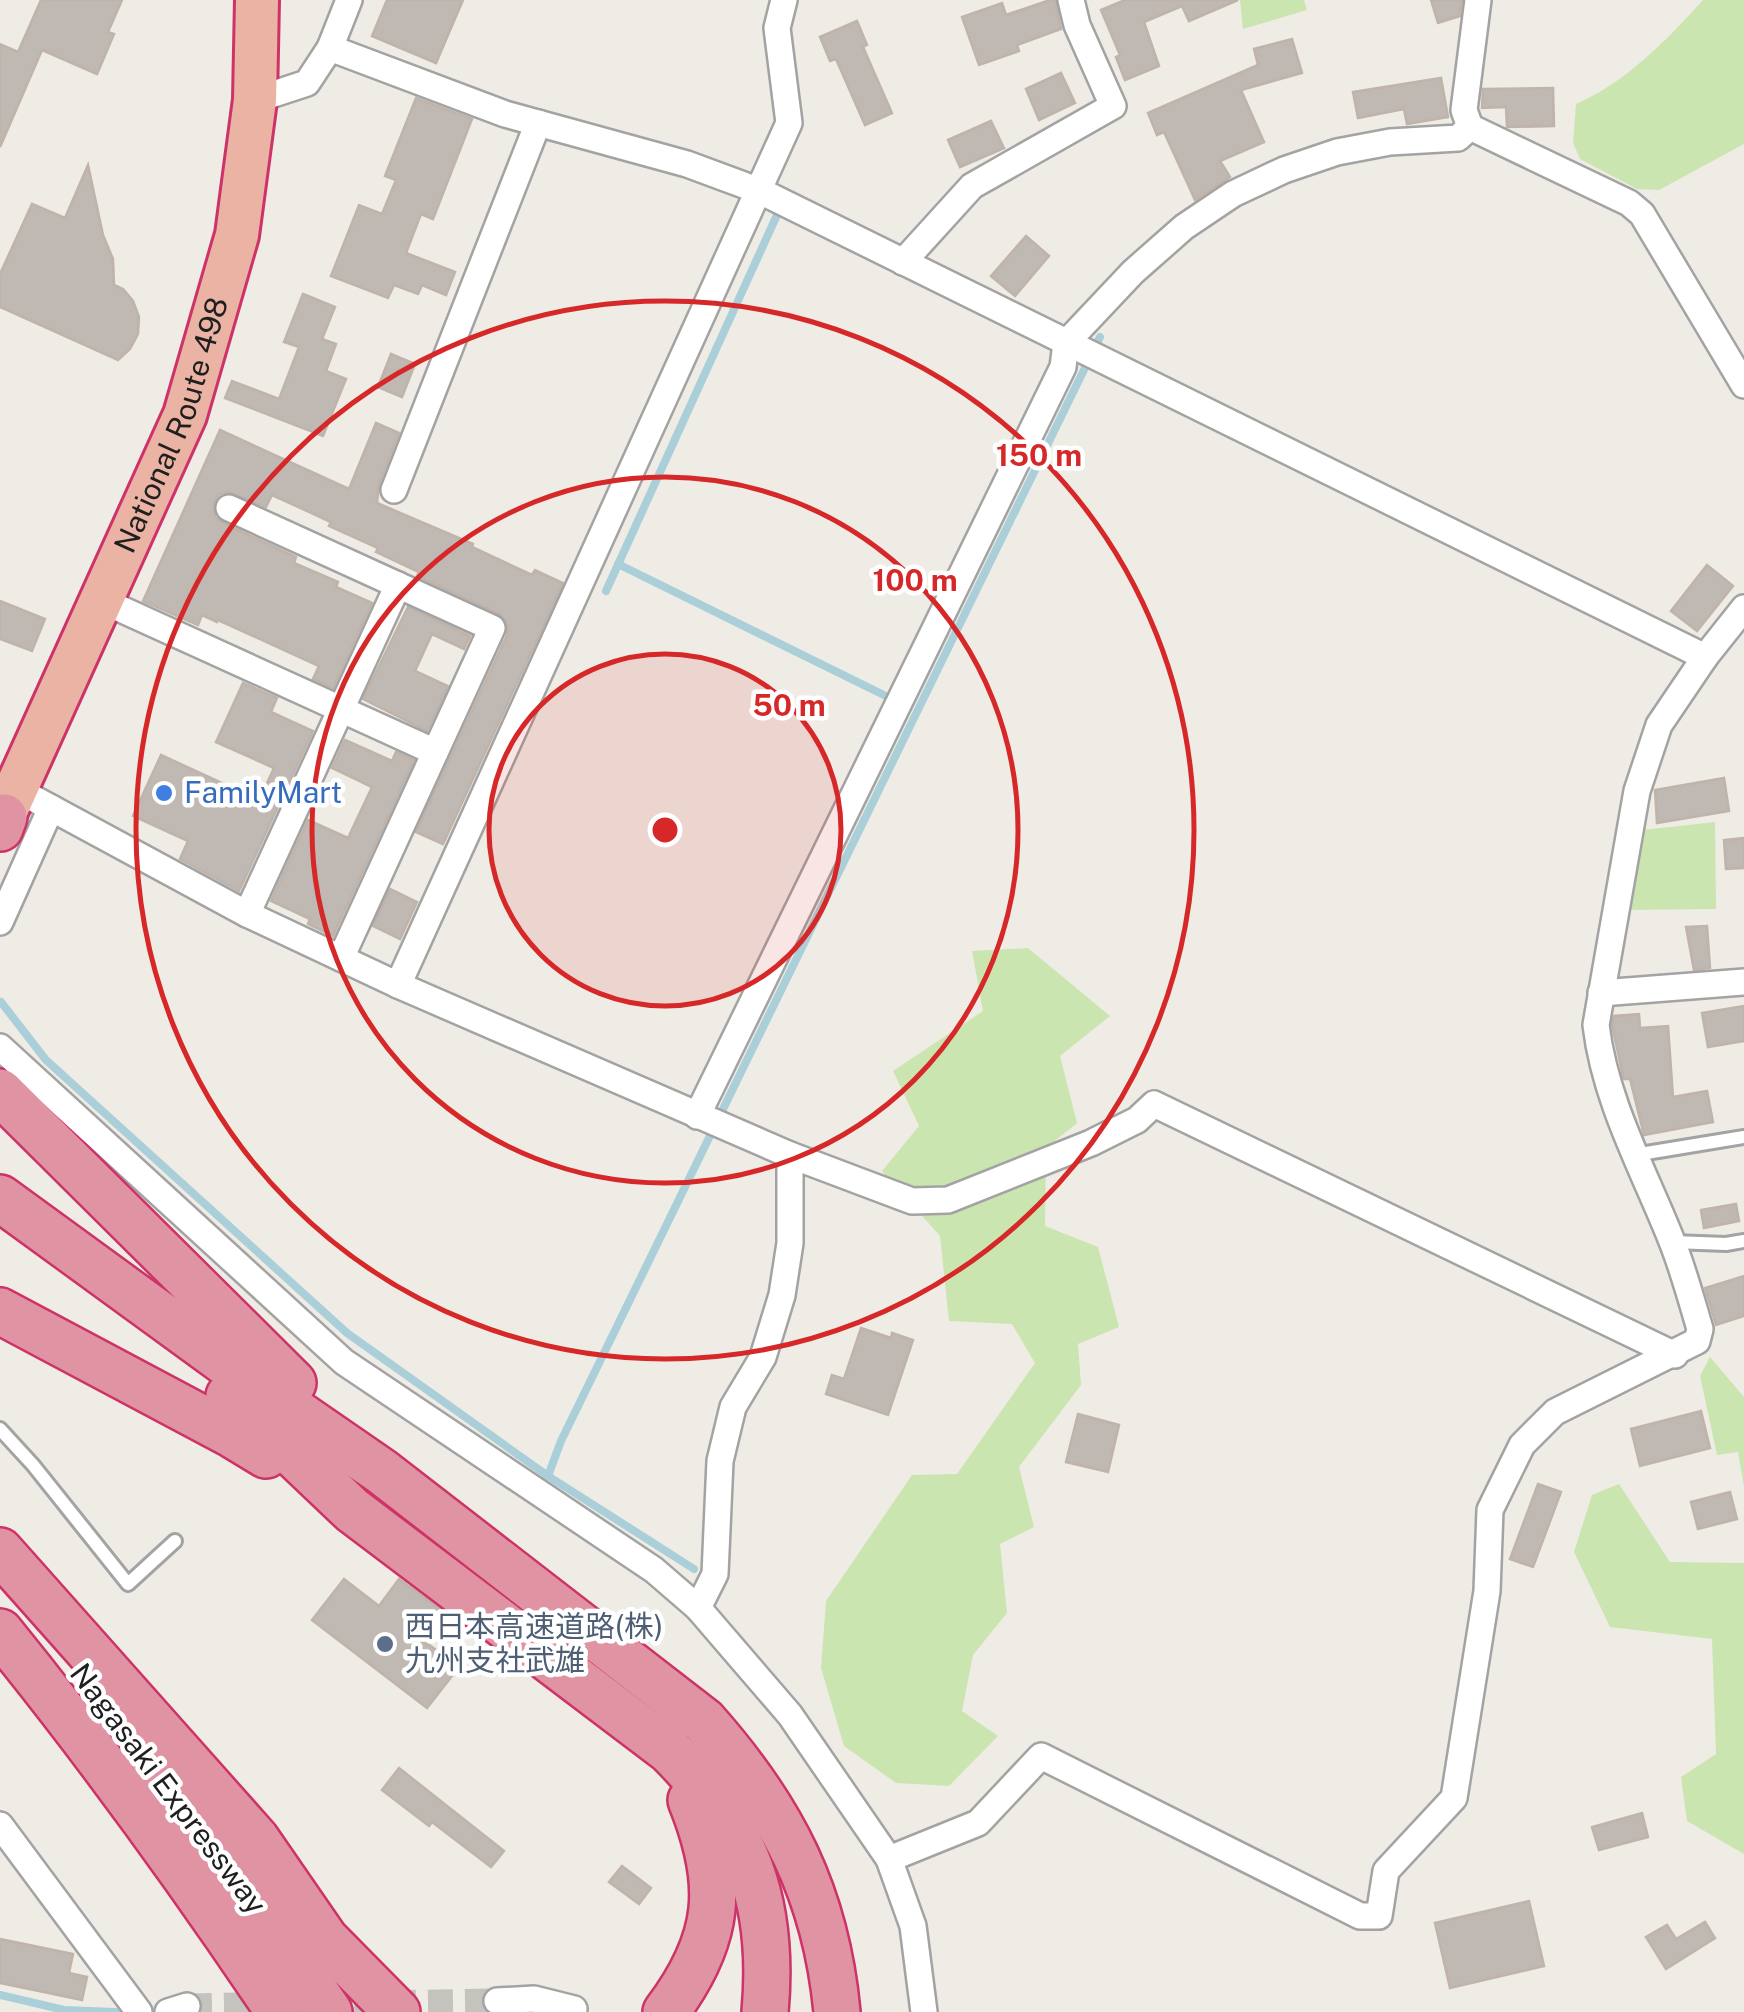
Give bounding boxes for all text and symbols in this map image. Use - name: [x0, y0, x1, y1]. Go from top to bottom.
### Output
- street label: National Route 498: [106, 293, 235, 558]
- text: 150 m: [996, 437, 1082, 473]
- text: 100 m: [872, 562, 958, 598]
- text: 50 m: [752, 687, 826, 723]
- place label: FamilyMart: [184, 774, 342, 810]
- marker: FamilyMart: [153, 782, 175, 804]
- centre of rings: [647, 812, 683, 848]
- place label: 西日本高速道路(株) 九州支社武雄: [405, 1608, 663, 1678]
- marker: 西日本高速道路(株) 九州支社武雄: [374, 1633, 396, 1655]
- street label: Nagasaki Expressway: [63, 1656, 275, 1921]

